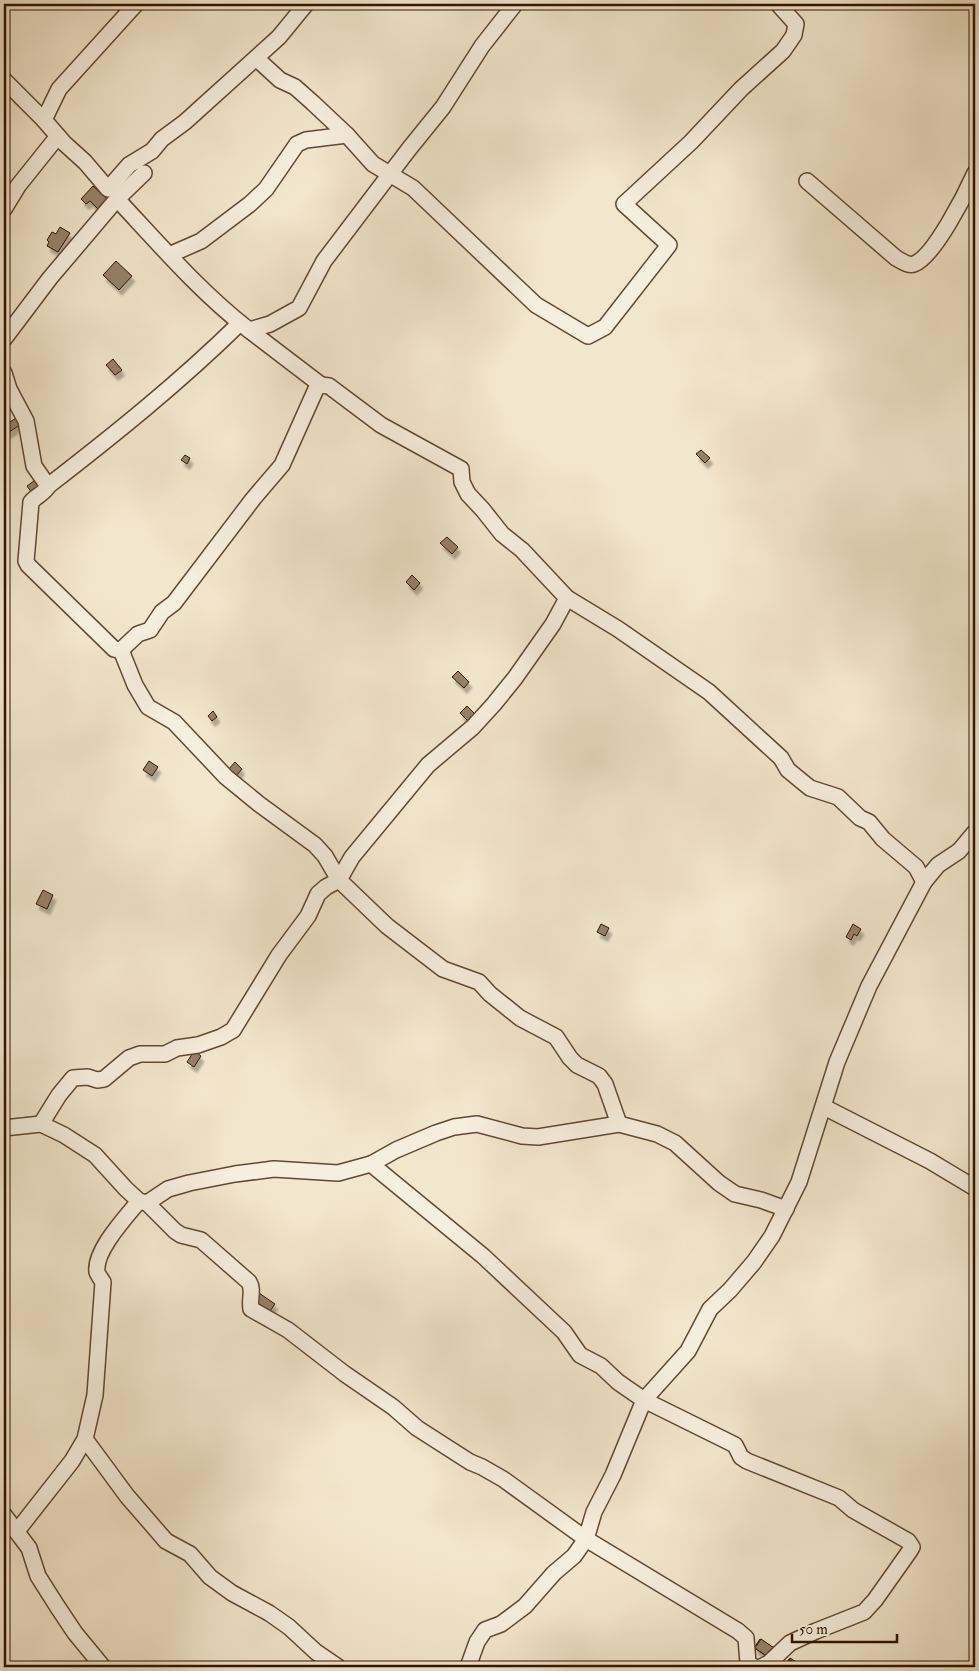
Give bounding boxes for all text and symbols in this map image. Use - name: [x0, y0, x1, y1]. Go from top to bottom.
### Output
- scale bar: [792, 1611, 896, 1643]
- text: 50 m: [799, 1620, 828, 1639]

